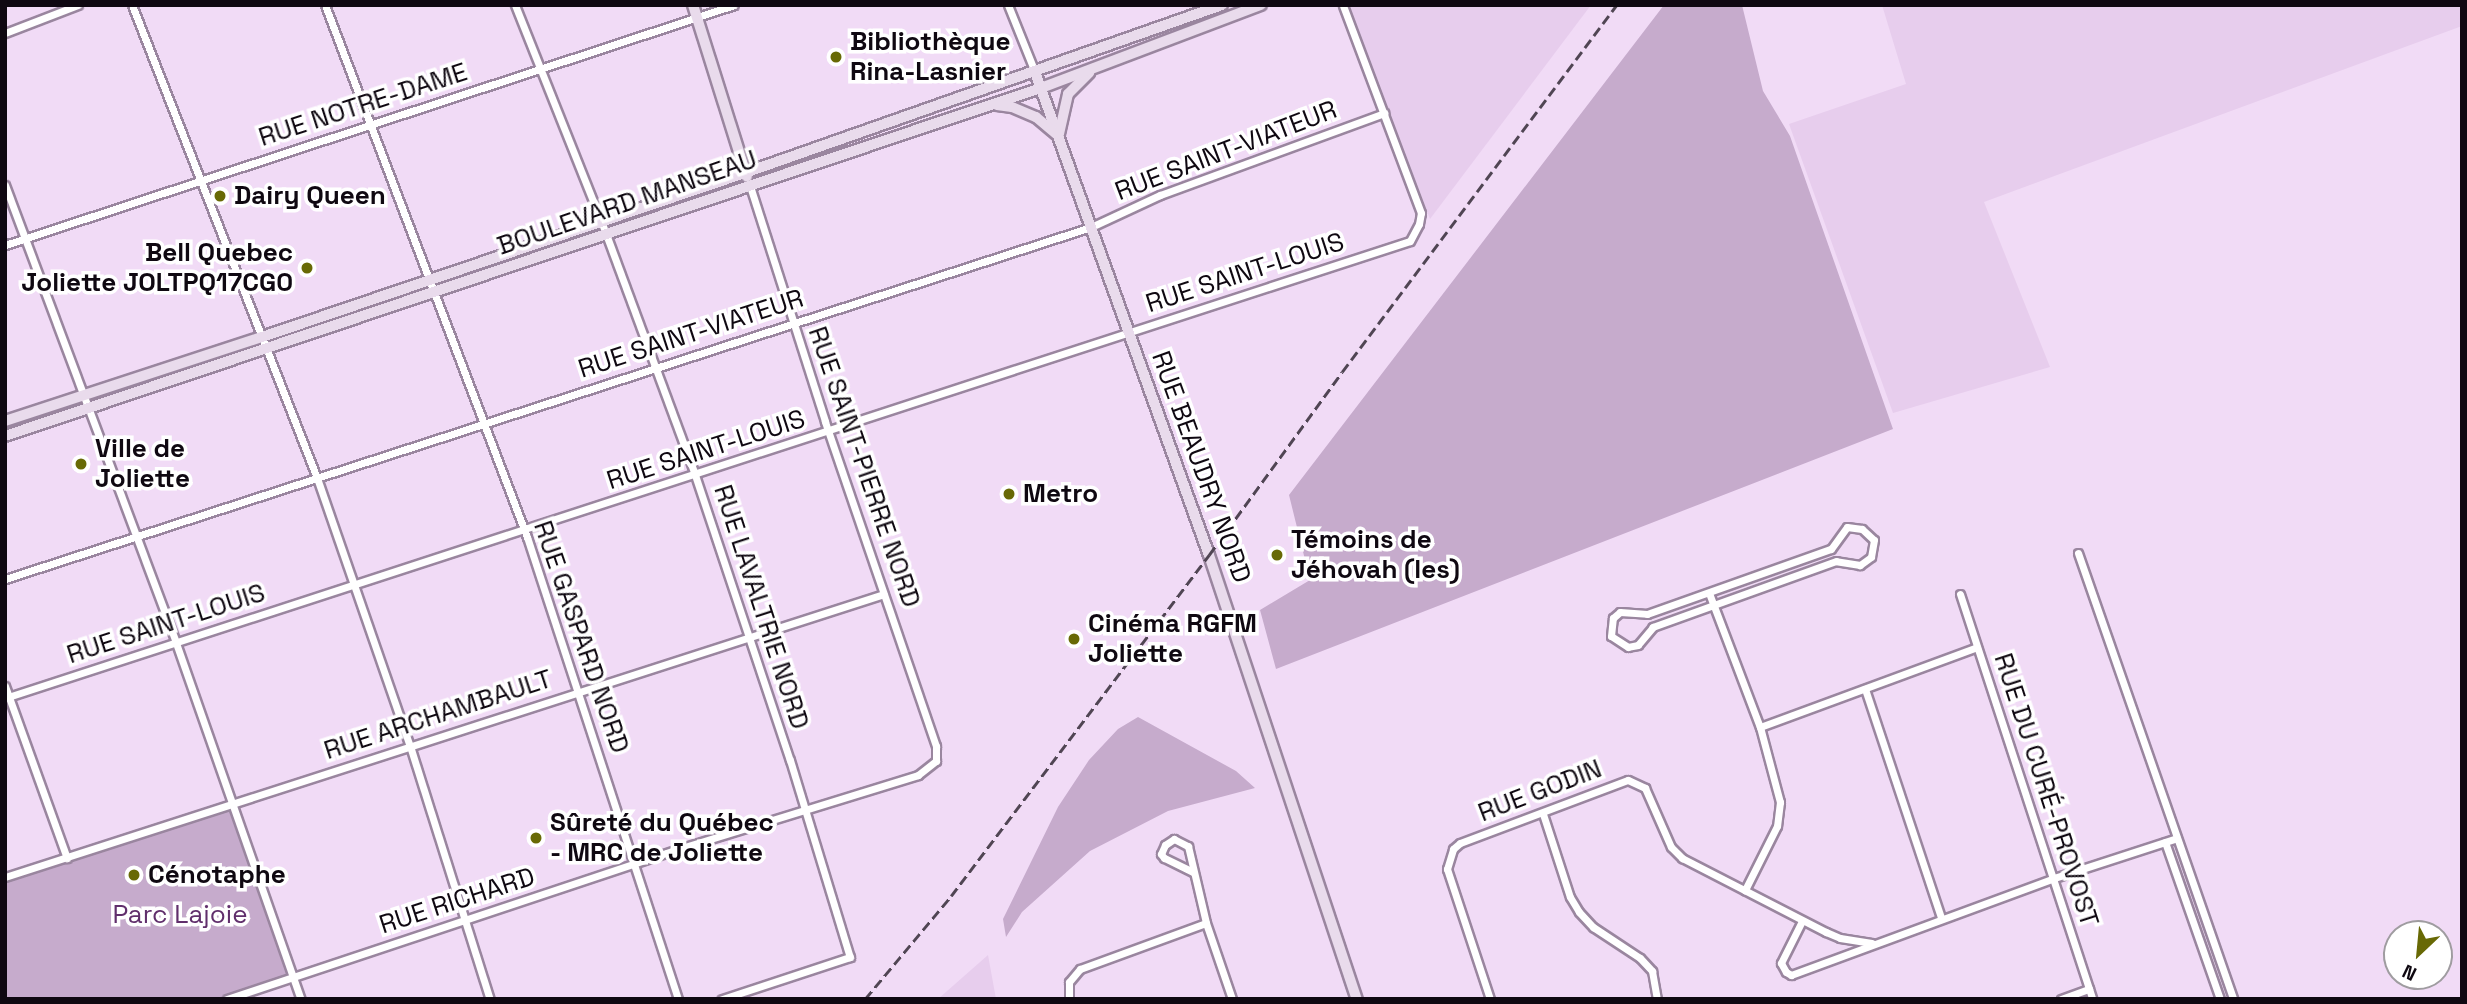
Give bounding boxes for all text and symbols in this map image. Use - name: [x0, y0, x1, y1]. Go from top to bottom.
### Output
- place label: Bibliothèque Rina-Lasnier: [850, 26, 1011, 88]
- marker: Bibliothèque Rina-Lasnier: [828, 49, 844, 65]
- street label: RUE NOTRE-DAME: [255, 57, 471, 153]
- street label: RUE SAINT-VIATEUR: [1111, 94, 1341, 208]
- street label: BOULEVARD MANSEAU: [493, 144, 761, 262]
- place label: Dairy Queen: [234, 180, 386, 212]
- marker: Dairy Queen: [212, 188, 228, 204]
- street label: RUE SAINT-LOUIS: [1142, 226, 1348, 320]
- place label: Bell Quebec Joliette JOLTPQ17CG0: [21, 237, 293, 298]
- marker: Bell Quebec Joliette JOLTPQ17CG0: [299, 260, 315, 276]
- street label: RUE SAINT-VIATEUR: [574, 283, 808, 385]
- street label: RUE SAINT-PIERRE NORD: [801, 323, 927, 611]
- street label: RUE BEAUDRY NORD: [1145, 347, 1257, 587]
- street label: RUE SAINT-LOUIS: [603, 403, 809, 497]
- place label: Ville de Joliette: [95, 433, 190, 494]
- marker: Ville de Joliette: [73, 456, 89, 472]
- place label: Metro: [1023, 478, 1098, 510]
- street label: RUE LAVALTRIE NORD: [707, 481, 815, 733]
- marker: Metro: [1001, 486, 1017, 502]
- street label: RUE GASPARD NORD: [527, 517, 635, 757]
- place label: Témoins de Jéhovah (les): [1291, 524, 1460, 586]
- marker: Témoins de Jéhovah (les): [1269, 547, 1285, 563]
- street label: RUE SAINT-LOUIS: [63, 577, 269, 671]
- place label: Cinéma RGFM Joliette: [1088, 608, 1257, 670]
- marker: Cinéma RGFM Joliette: [1066, 631, 1082, 647]
- street label: RUE DU CURÉ-PROVOST: [1987, 649, 2105, 931]
- street label: RUE ARCHAMBAULT: [320, 663, 556, 767]
- street label: RUE GODIN: [1474, 753, 1606, 829]
- place label: Sûreté du Québec - MRC de Joliette: [550, 807, 774, 868]
- marker: Sûreté du Québec - MRC de Joliette: [528, 830, 544, 846]
- place label: Cénotaphe: [148, 859, 286, 891]
- street label: RUE RICHARD: [375, 861, 539, 941]
- marker: Cénotaphe: [126, 867, 142, 883]
- park label: Parc Lajoie: [112, 899, 248, 931]
- north arrow: [2383, 920, 2453, 990]
- text: N: [2398, 959, 2421, 987]

